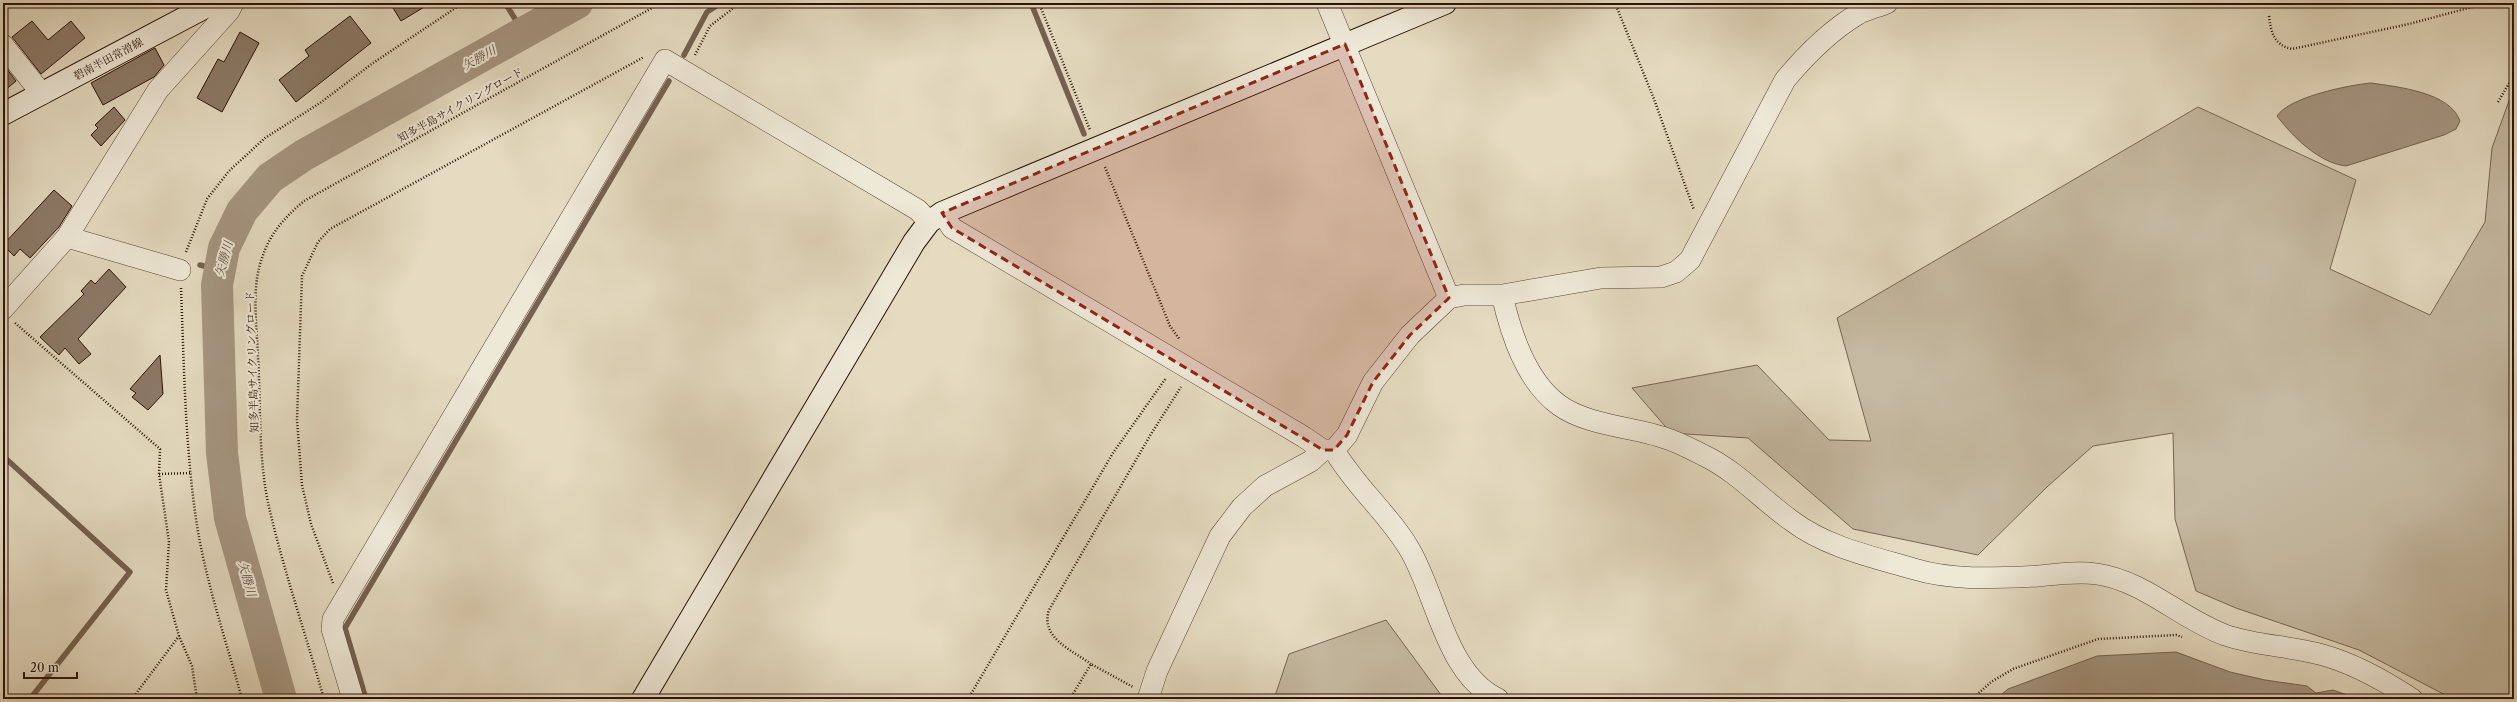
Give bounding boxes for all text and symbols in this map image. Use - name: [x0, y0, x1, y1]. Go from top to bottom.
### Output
- street label: 碧南半田常滑線: [71, 35, 145, 83]
- water label: 矢勝川: [459, 41, 500, 73]
- street label: 知多半島サイクリングロード: [395, 65, 525, 145]
- water label: 矢勝川: [212, 238, 236, 278]
- street label: 知多半島サイクリングロード: [243, 291, 261, 433]
- water label: 矢勝川: [235, 559, 260, 600]
- scale bar: [24, 654, 77, 680]
- text: 20 m: [30, 660, 59, 675]

